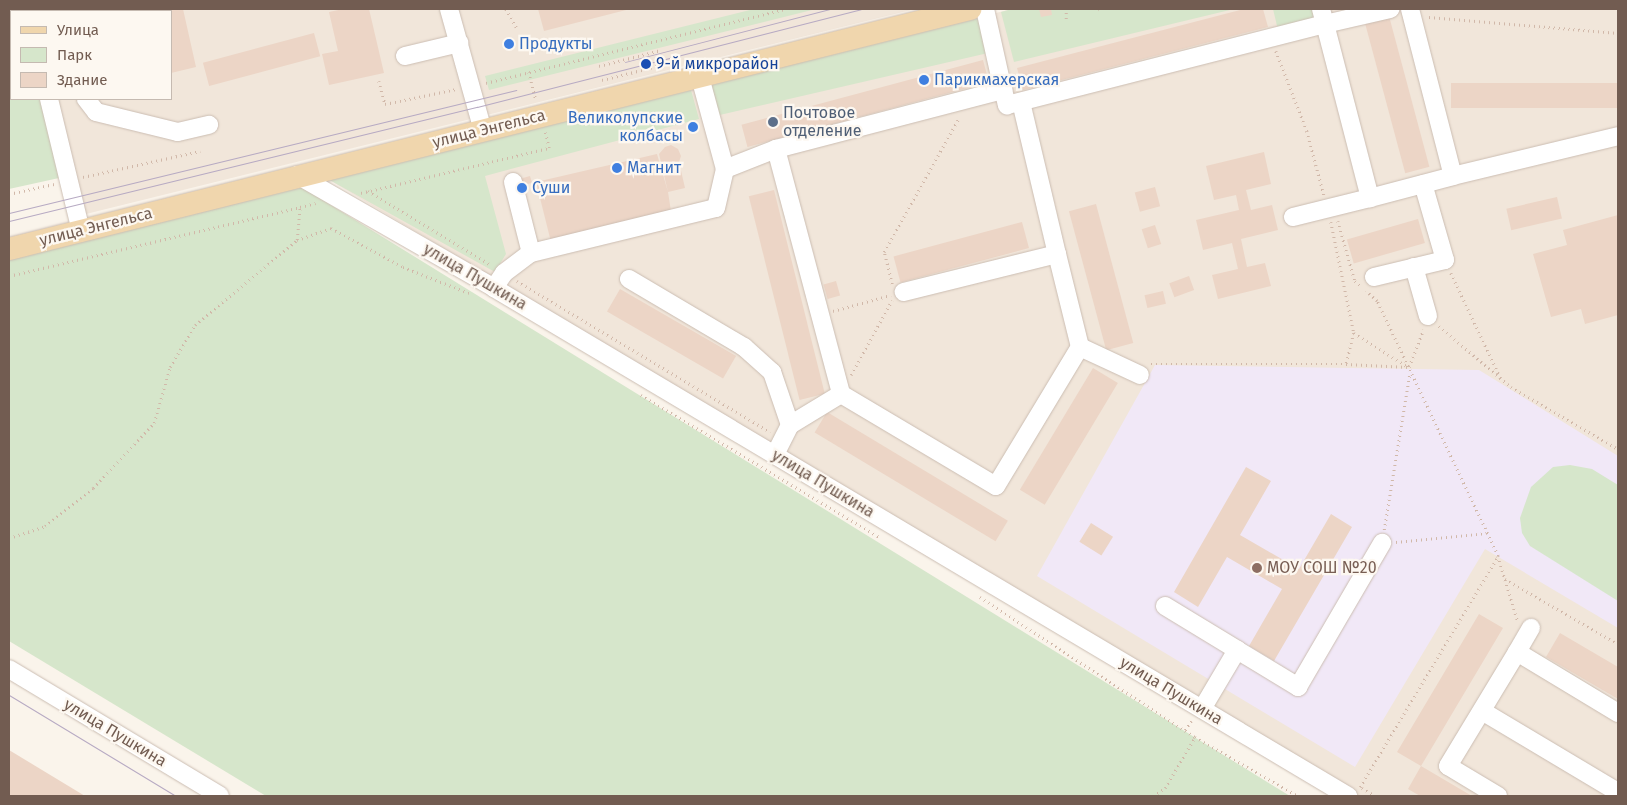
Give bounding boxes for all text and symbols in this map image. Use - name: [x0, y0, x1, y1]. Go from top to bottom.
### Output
- legend: [10, 10, 172, 100]
- text: Улица: [57, 21, 99, 39]
- place label: Продукты: [519, 34, 593, 54]
- marker: Продукты: [503, 38, 515, 50]
- text: Парк: [57, 46, 92, 64]
- place label: 9-й микрорайон: [656, 54, 779, 74]
- marker: 9-й микрорайон: [640, 58, 652, 70]
- place label: Парикмахерская: [934, 70, 1059, 90]
- text: Здание: [57, 71, 107, 89]
- marker: Парикмахерская: [918, 74, 930, 86]
- place label: Почтовое отделение: [783, 103, 862, 141]
- street label: улица Энгельса: [431, 106, 547, 152]
- place label: Великолупские колбасы: [568, 108, 683, 146]
- marker: Почтовое отделение: [767, 116, 779, 128]
- marker: Великолупские колбасы: [687, 121, 699, 133]
- place label: Магнит: [627, 158, 681, 178]
- marker: Магнит: [611, 162, 623, 174]
- place label: Суши: [532, 178, 570, 198]
- marker: Суши: [516, 182, 528, 194]
- street label: улица Энгельса: [38, 204, 154, 250]
- street label: улица Пушкина: [420, 240, 530, 314]
- street label: улица Пушкина: [768, 446, 878, 522]
- place label: МОУ СОШ №20: [1267, 558, 1377, 578]
- marker: МОУ СОШ №20: [1251, 562, 1263, 574]
- street label: улица Пушкина: [1116, 653, 1226, 729]
- street label: улица Пушкина: [60, 695, 170, 771]

